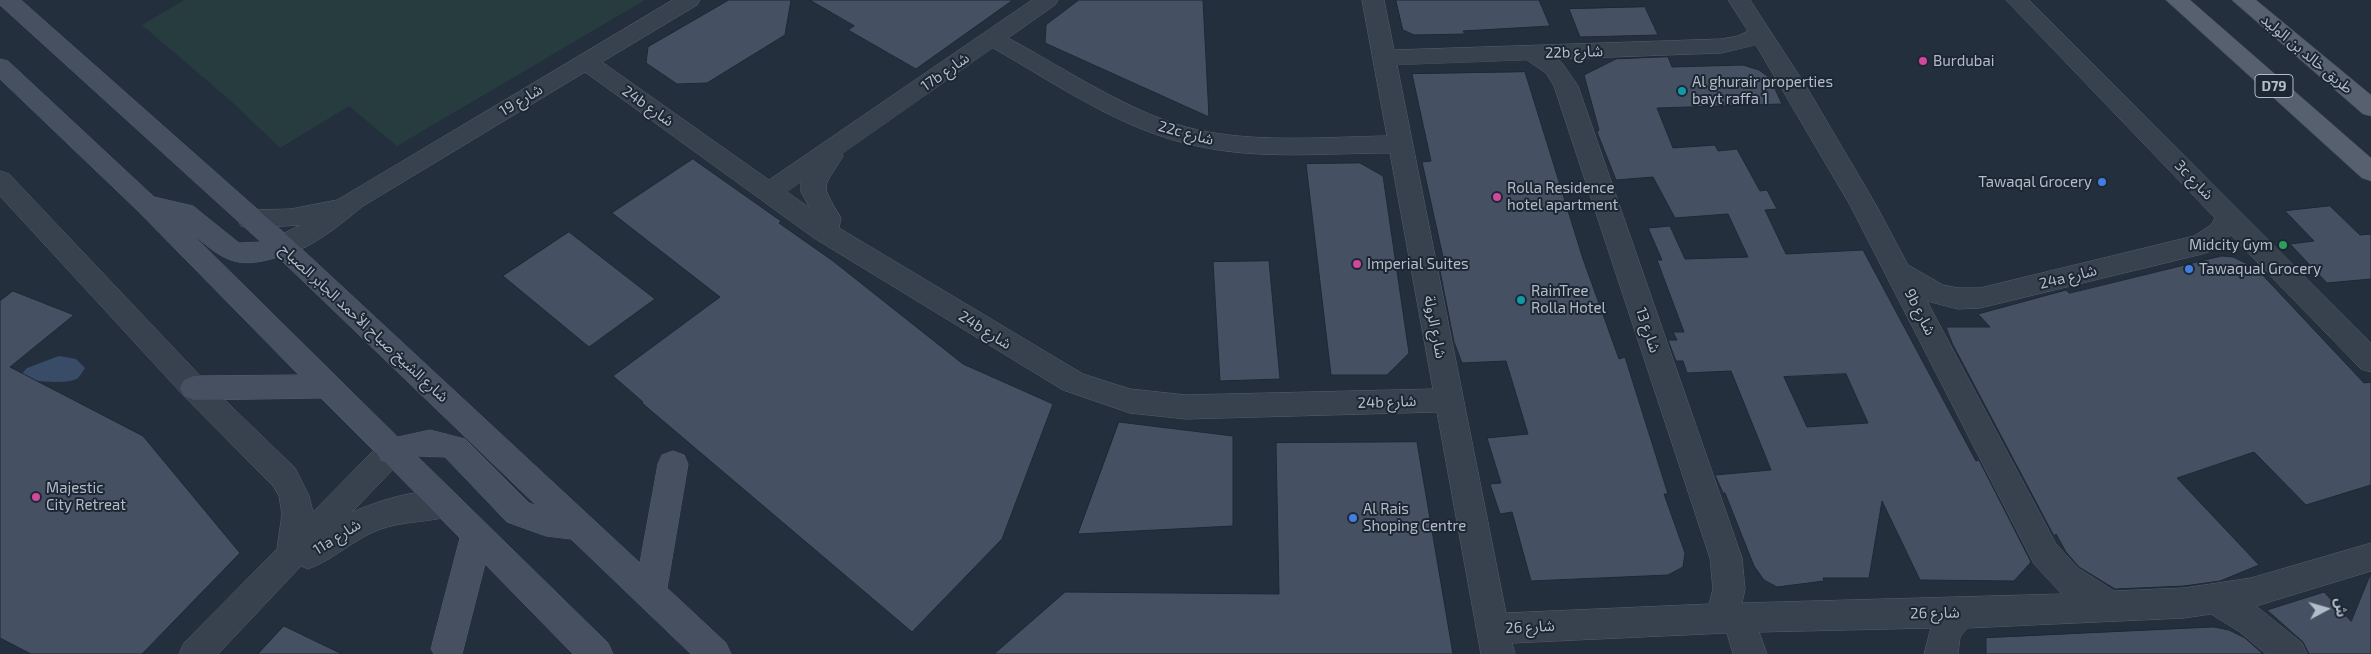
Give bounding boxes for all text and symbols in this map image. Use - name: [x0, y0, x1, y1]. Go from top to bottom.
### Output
- street label: طريق خالد بن الوليد: [2257, 10, 2357, 98]
- street label: 22b شارع: [1545, 42, 1603, 62]
- street label: 17b شارع: [917, 49, 973, 95]
- place label: Burdubai: [1933, 52, 1994, 70]
- marker: Burdubai: [1917, 55, 1929, 67]
- place label: Al ghurair properties bayt raffa 1: [1692, 73, 1833, 108]
- road number: D79: [2255, 74, 2293, 98]
- street label: شارع 19: [496, 80, 546, 120]
- street label: 24b شارع: [619, 82, 677, 130]
- marker: Al ghurair properties bayt raffa 1: [1676, 85, 1688, 97]
- street label: 22c شارع: [1156, 117, 1216, 149]
- street label: 3c شارع: [2171, 156, 2217, 204]
- place label: Tawaqal Grocery: [1978, 173, 2092, 191]
- marker: Tawaqal Grocery: [2096, 176, 2108, 188]
- place label: Rolla Residence hotel apartment: [1507, 179, 1618, 214]
- marker: Rolla Residence hotel apartment: [1491, 191, 1503, 203]
- place label: Midcity Gym: [2189, 236, 2273, 254]
- marker: Midcity Gym: [2277, 239, 2289, 251]
- street label: شارع الشيخ صباح الأحمد الجابر الصباح: [276, 240, 452, 406]
- place label: Imperial Suites: [1367, 255, 1469, 273]
- marker: Imperial Suites: [1351, 258, 1363, 270]
- place label: Tawaqual Grocery: [2199, 260, 2321, 278]
- street label: 24a شارع: [2037, 261, 2099, 293]
- marker: Tawaqual Grocery: [2183, 263, 2195, 275]
- place label: RainTree Rolla Hotel: [1531, 282, 1606, 317]
- street label: 9b شارع: [1901, 286, 1939, 338]
- street label: شارع الرولة: [1420, 294, 1450, 360]
- marker: RainTree Rolla Hotel: [1515, 294, 1527, 306]
- street label: شارع 13: [1632, 305, 1664, 355]
- street label: 24b شارع: [955, 307, 1015, 353]
- street label: 24b شارع: [1357, 392, 1417, 412]
- place label: Majestic City Retreat: [46, 479, 126, 514]
- marker: Majestic City Retreat: [30, 491, 42, 503]
- place label: Al Rais Shoping Centre: [1363, 500, 1466, 535]
- marker: Al Rais Shoping Centre: [1347, 512, 1359, 524]
- street label: 11a شارع: [310, 515, 364, 559]
- north arrow: [2301, 584, 2351, 634]
- text: ش: [2332, 597, 2351, 618]
- street label: شارع 26: [1910, 604, 1960, 622]
- street label: شارع 26: [1505, 617, 1555, 637]

